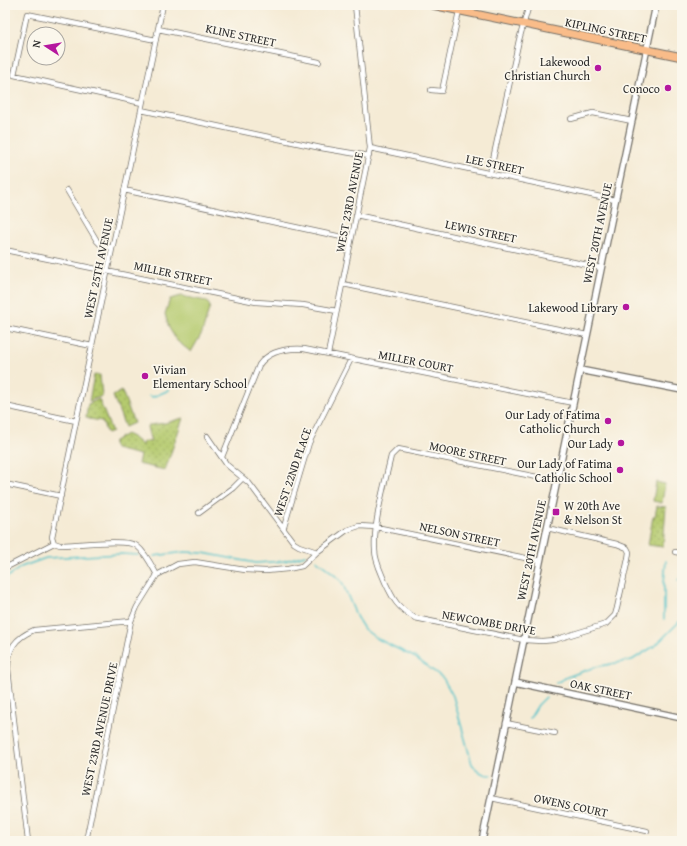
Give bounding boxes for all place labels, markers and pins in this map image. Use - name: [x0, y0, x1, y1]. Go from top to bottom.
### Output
- place label: Lakewood Christian Church: [505, 53, 591, 84]
- marker: Lakewood Christian Church: [593, 63, 603, 73]
- place label: Conoco: [623, 80, 660, 97]
- marker: Conoco: [663, 83, 673, 93]
- place label: Lakewood Library: [529, 299, 618, 316]
- marker: Lakewood Library: [621, 302, 631, 312]
- place label: Vivian Elementary School: [153, 361, 248, 392]
- marker: Vivian Elementary School: [140, 371, 150, 381]
- place label: Our Lady of Fatima Catholic Church: [505, 406, 600, 437]
- marker: Our Lady of Fatima Catholic Church: [603, 416, 613, 426]
- place label: Our Lady: [568, 435, 613, 452]
- marker: Our Lady: [616, 438, 626, 448]
- place label: Our Lady of Fatima Catholic School: [517, 455, 613, 486]
- marker: Our Lady of Fatima Catholic School: [615, 465, 625, 475]
- place label: W 20th Ave & Nelson St: [564, 497, 623, 528]
- marker: W 20th Ave & Nelson St: [551, 507, 561, 517]

